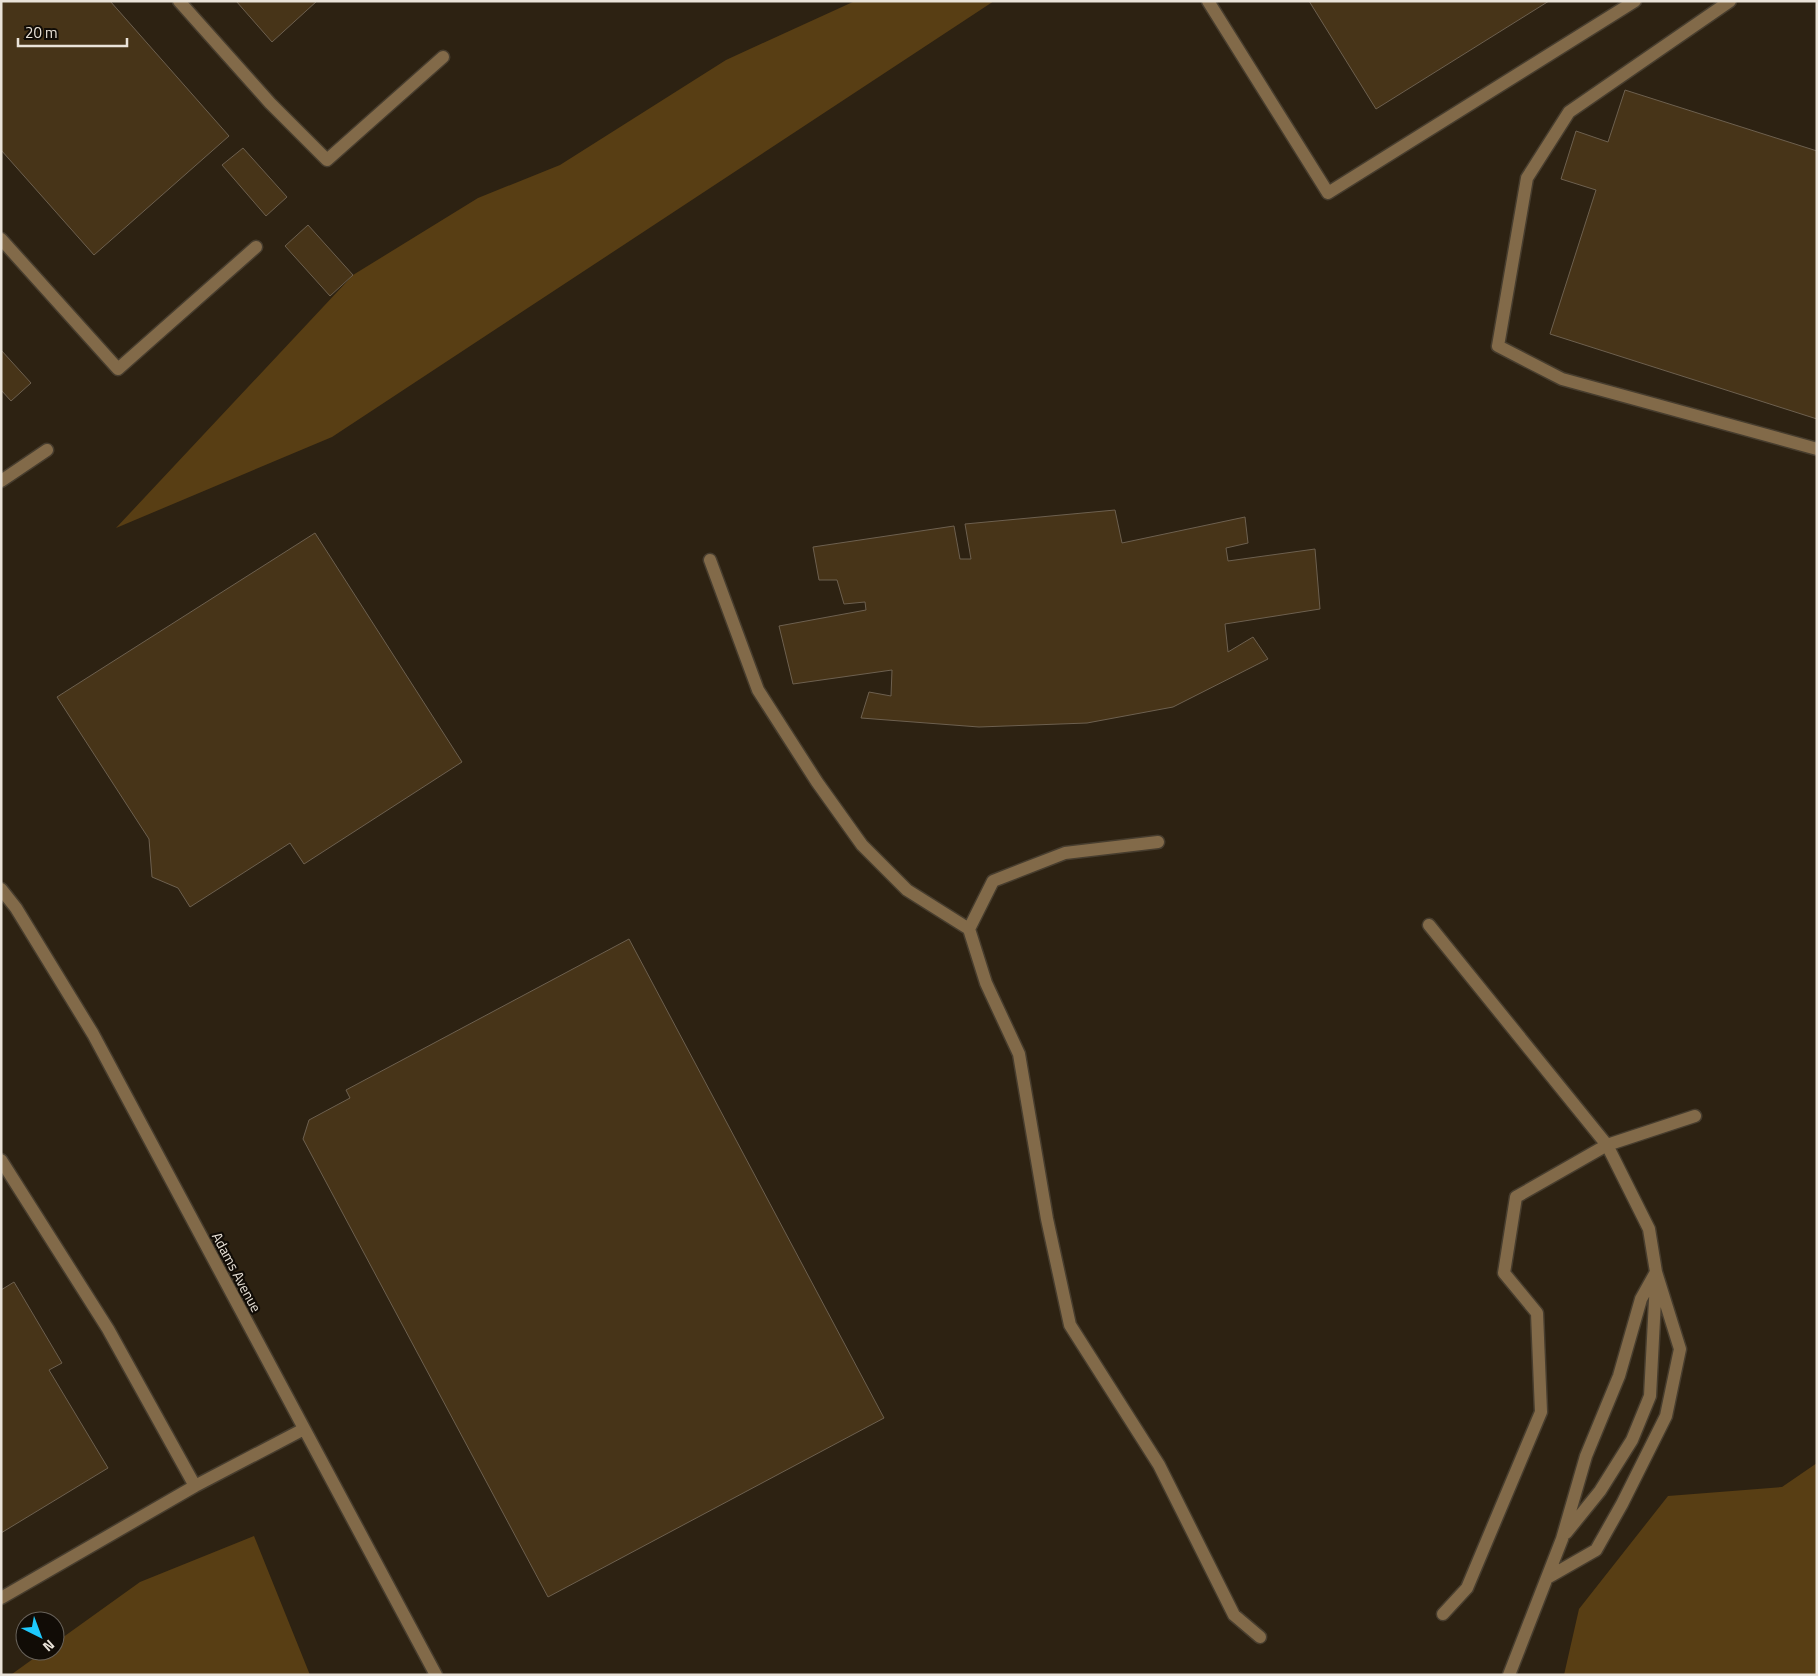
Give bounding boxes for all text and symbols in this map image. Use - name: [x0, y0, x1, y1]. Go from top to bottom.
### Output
- scale bar: [18, 15, 126, 47]
- text: 20 m: [25, 21, 58, 44]
- street label: Adams Avenue: [207, 1228, 267, 1316]
- north arrow: [15, 1611, 65, 1661]
- text: N: [38, 1635, 60, 1657]

